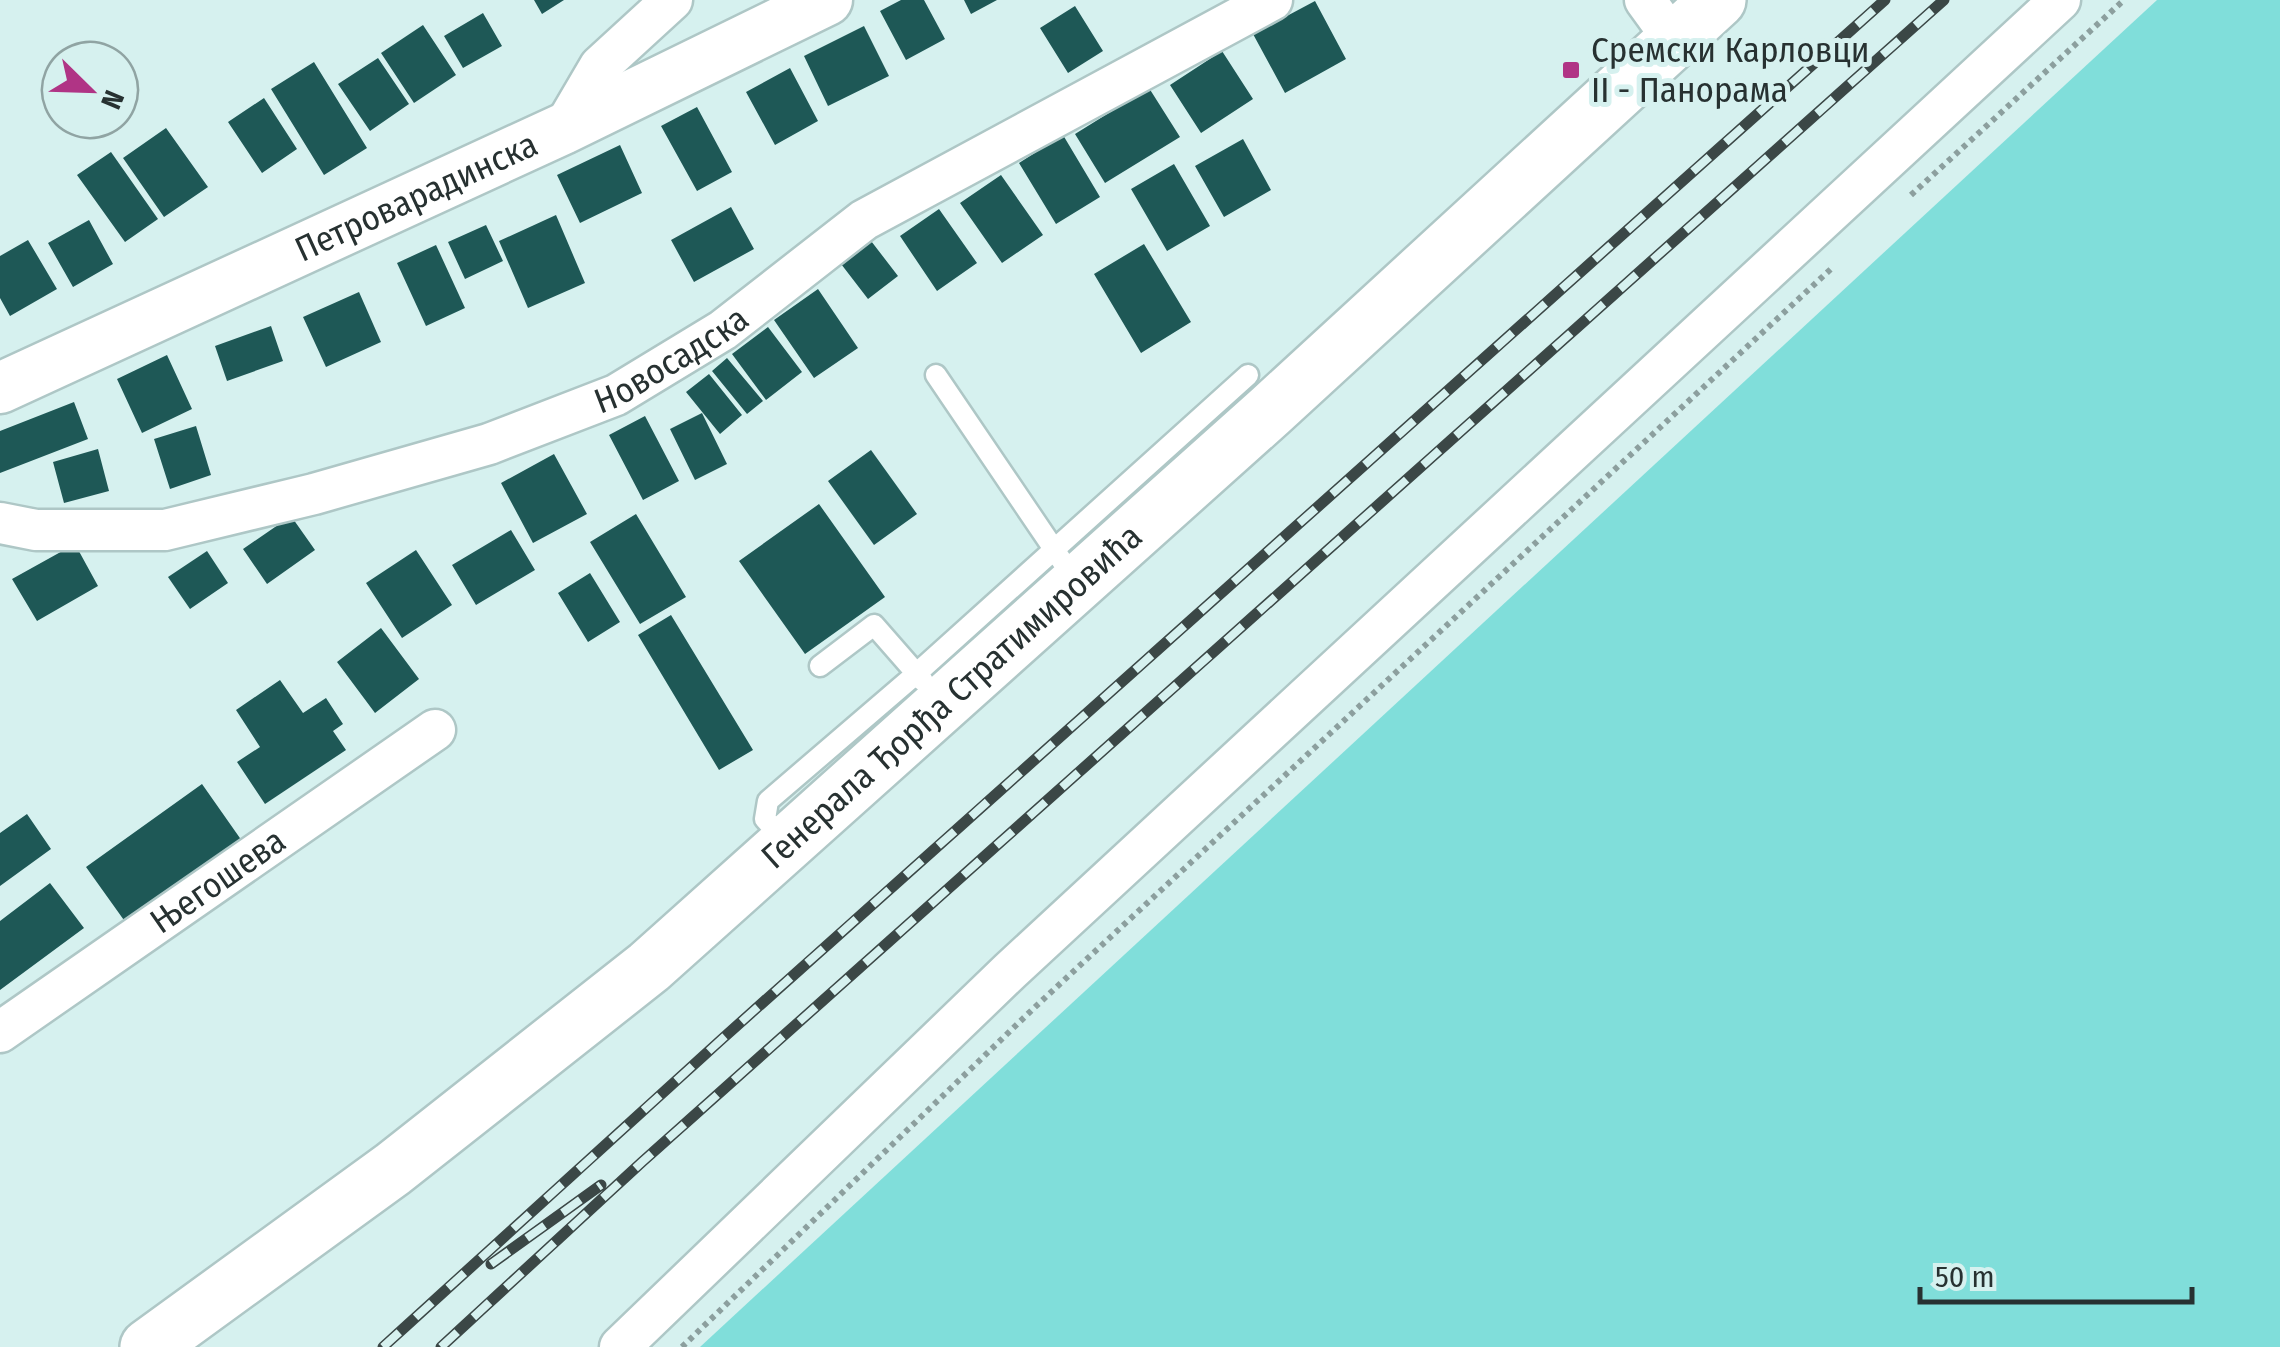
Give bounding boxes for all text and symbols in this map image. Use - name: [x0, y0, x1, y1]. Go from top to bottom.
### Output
- place label: Сремски Карловци II - Панорама: [1591, 29, 1870, 111]
- north arrow: [40, 40, 140, 140]
- marker: Сремски Карловци II - Панорама: [1560, 59, 1582, 81]
- text: N: [94, 85, 131, 114]
- street label: Петроварадинска: [288, 123, 544, 270]
- street label: Новосадска: [588, 297, 757, 422]
- street label: Генерала Ђорђа Стратимировића: [753, 515, 1150, 877]
- street label: Његошева: [142, 819, 293, 942]
- scale bar: [1920, 1242, 2192, 1304]
- text: 50 m: [1935, 1259, 1995, 1295]

